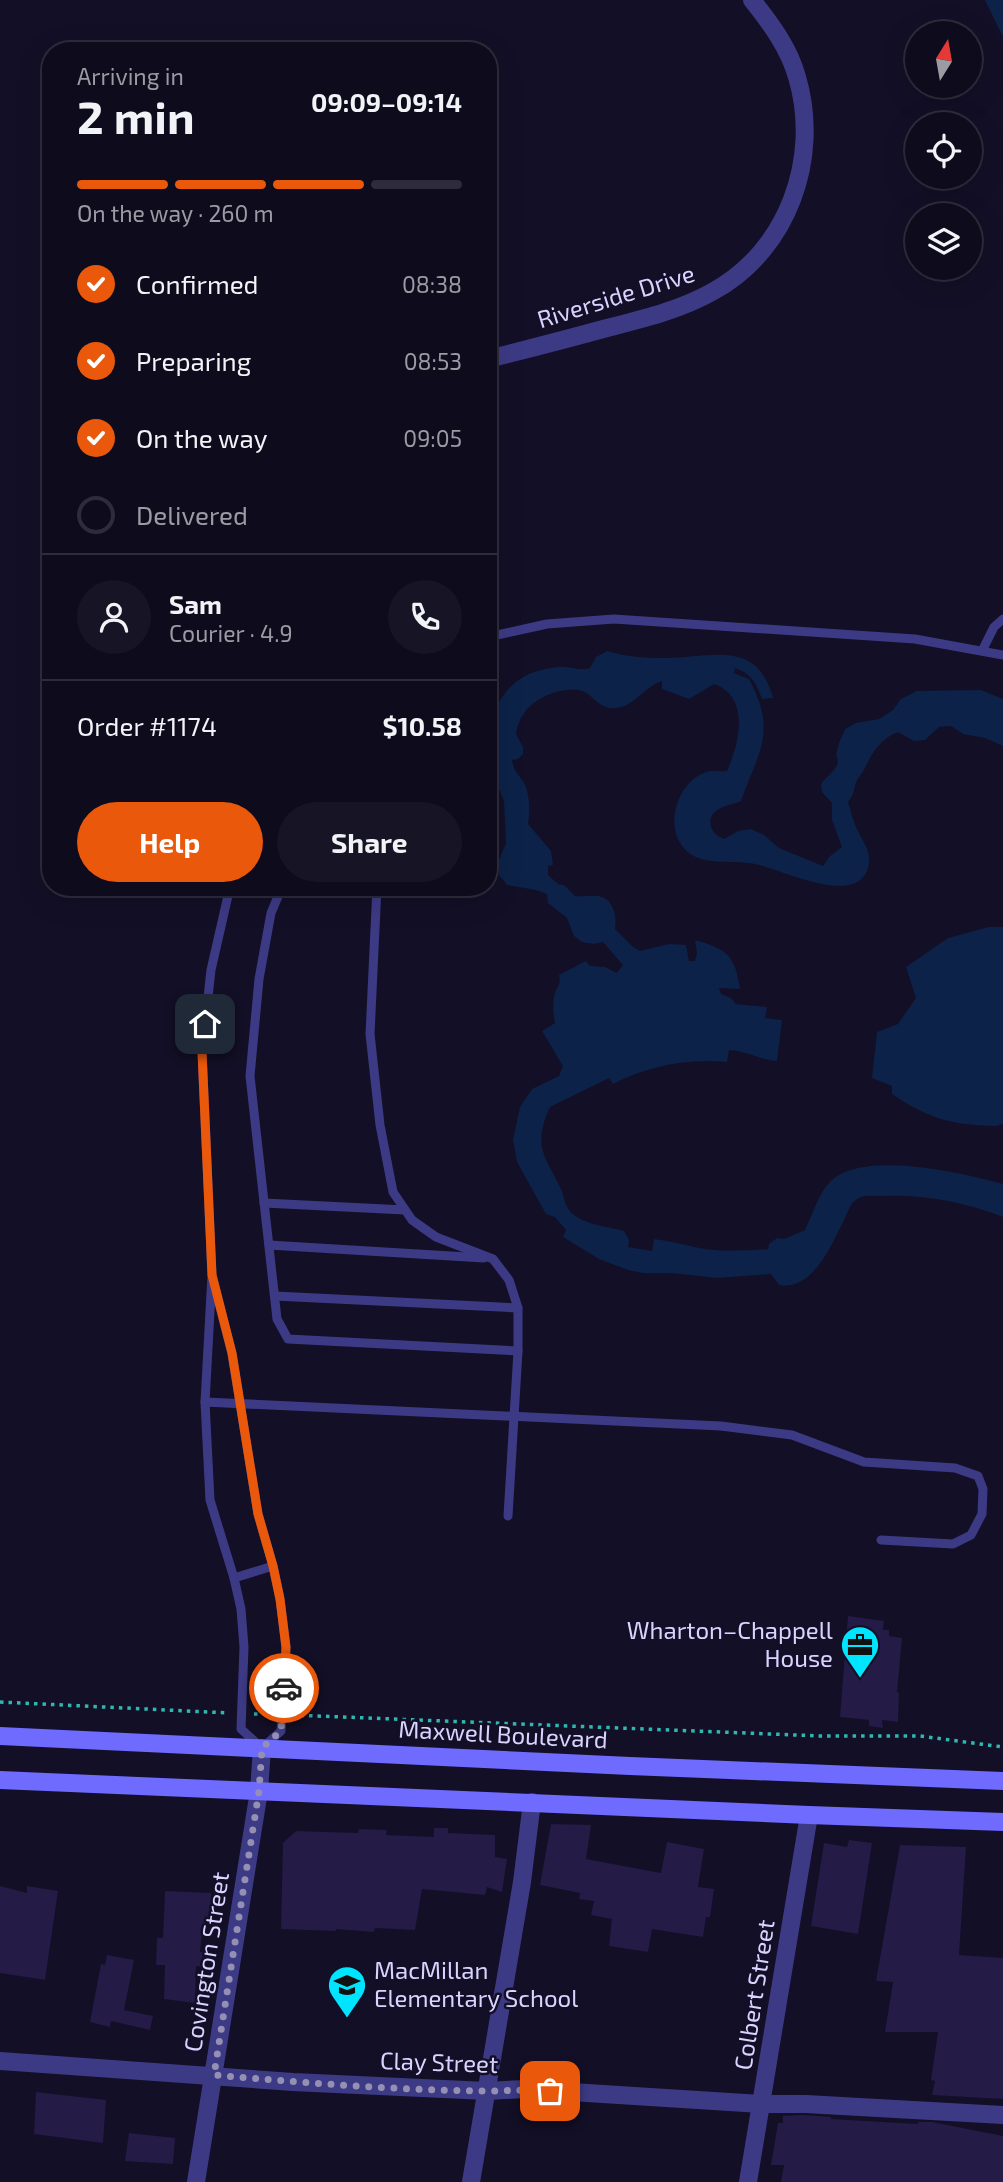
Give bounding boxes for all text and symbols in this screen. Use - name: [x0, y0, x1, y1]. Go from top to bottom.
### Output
- north arrow: [905, 21, 982, 98]
- map controls: [905, 21, 982, 280]
- text: Arriving in: [77, 62, 184, 90]
- text: 09:09–09:14: [311, 86, 462, 117]
- text: 2 min: [77, 88, 195, 143]
- button: locate: [905, 112, 982, 189]
- text: On the way · 260 m: [77, 199, 274, 227]
- button: layers: [905, 203, 982, 280]
- street label: Riverside Drive: [533, 258, 698, 333]
- icon: check: [77, 265, 115, 303]
- text: Confirmed: [136, 268, 259, 299]
- text: 08:38: [402, 270, 462, 298]
- icon: check: [77, 342, 115, 380]
- text: Preparing: [136, 345, 251, 376]
- text: 08:53: [404, 347, 462, 375]
- icon: check: [77, 419, 115, 457]
- text: On the way: [136, 422, 267, 453]
- text: 09:05: [403, 424, 462, 452]
- text: Delivered: [136, 499, 248, 530]
- button: person: [77, 580, 151, 654]
- button: phone: [388, 580, 462, 654]
- text: Sam: [169, 588, 222, 619]
- text: Courier · 4.9: [169, 619, 293, 647]
- text: Order #1174: [77, 710, 217, 741]
- text: $10.58: [382, 710, 462, 741]
- button: Help: [77, 802, 263, 882]
- button: Share: [277, 802, 462, 882]
- pin: [175, 994, 235, 1054]
- icon: home: [186, 1005, 224, 1043]
- place label: Wharton–Chappell House: [627, 1615, 833, 1672]
- office icon: Wharton–Chappell House: [839, 1624, 881, 1679]
- courier: [249, 1653, 319, 1723]
- icon: car: [265, 1669, 303, 1707]
- street label: Maxwell Boulevard: [398, 1714, 608, 1753]
- street label: Covington Street: [177, 1870, 234, 2054]
- street label: Colbert Street: [727, 1918, 780, 2072]
- place label: MacMillan Elementary School: [374, 1955, 578, 2012]
- school or university icon: MacMillan Elementary School: [326, 1964, 368, 2019]
- street label: Clay Street: [379, 2045, 499, 2078]
- pin: [520, 2061, 580, 2121]
- icon: bag: [531, 2072, 569, 2110]

